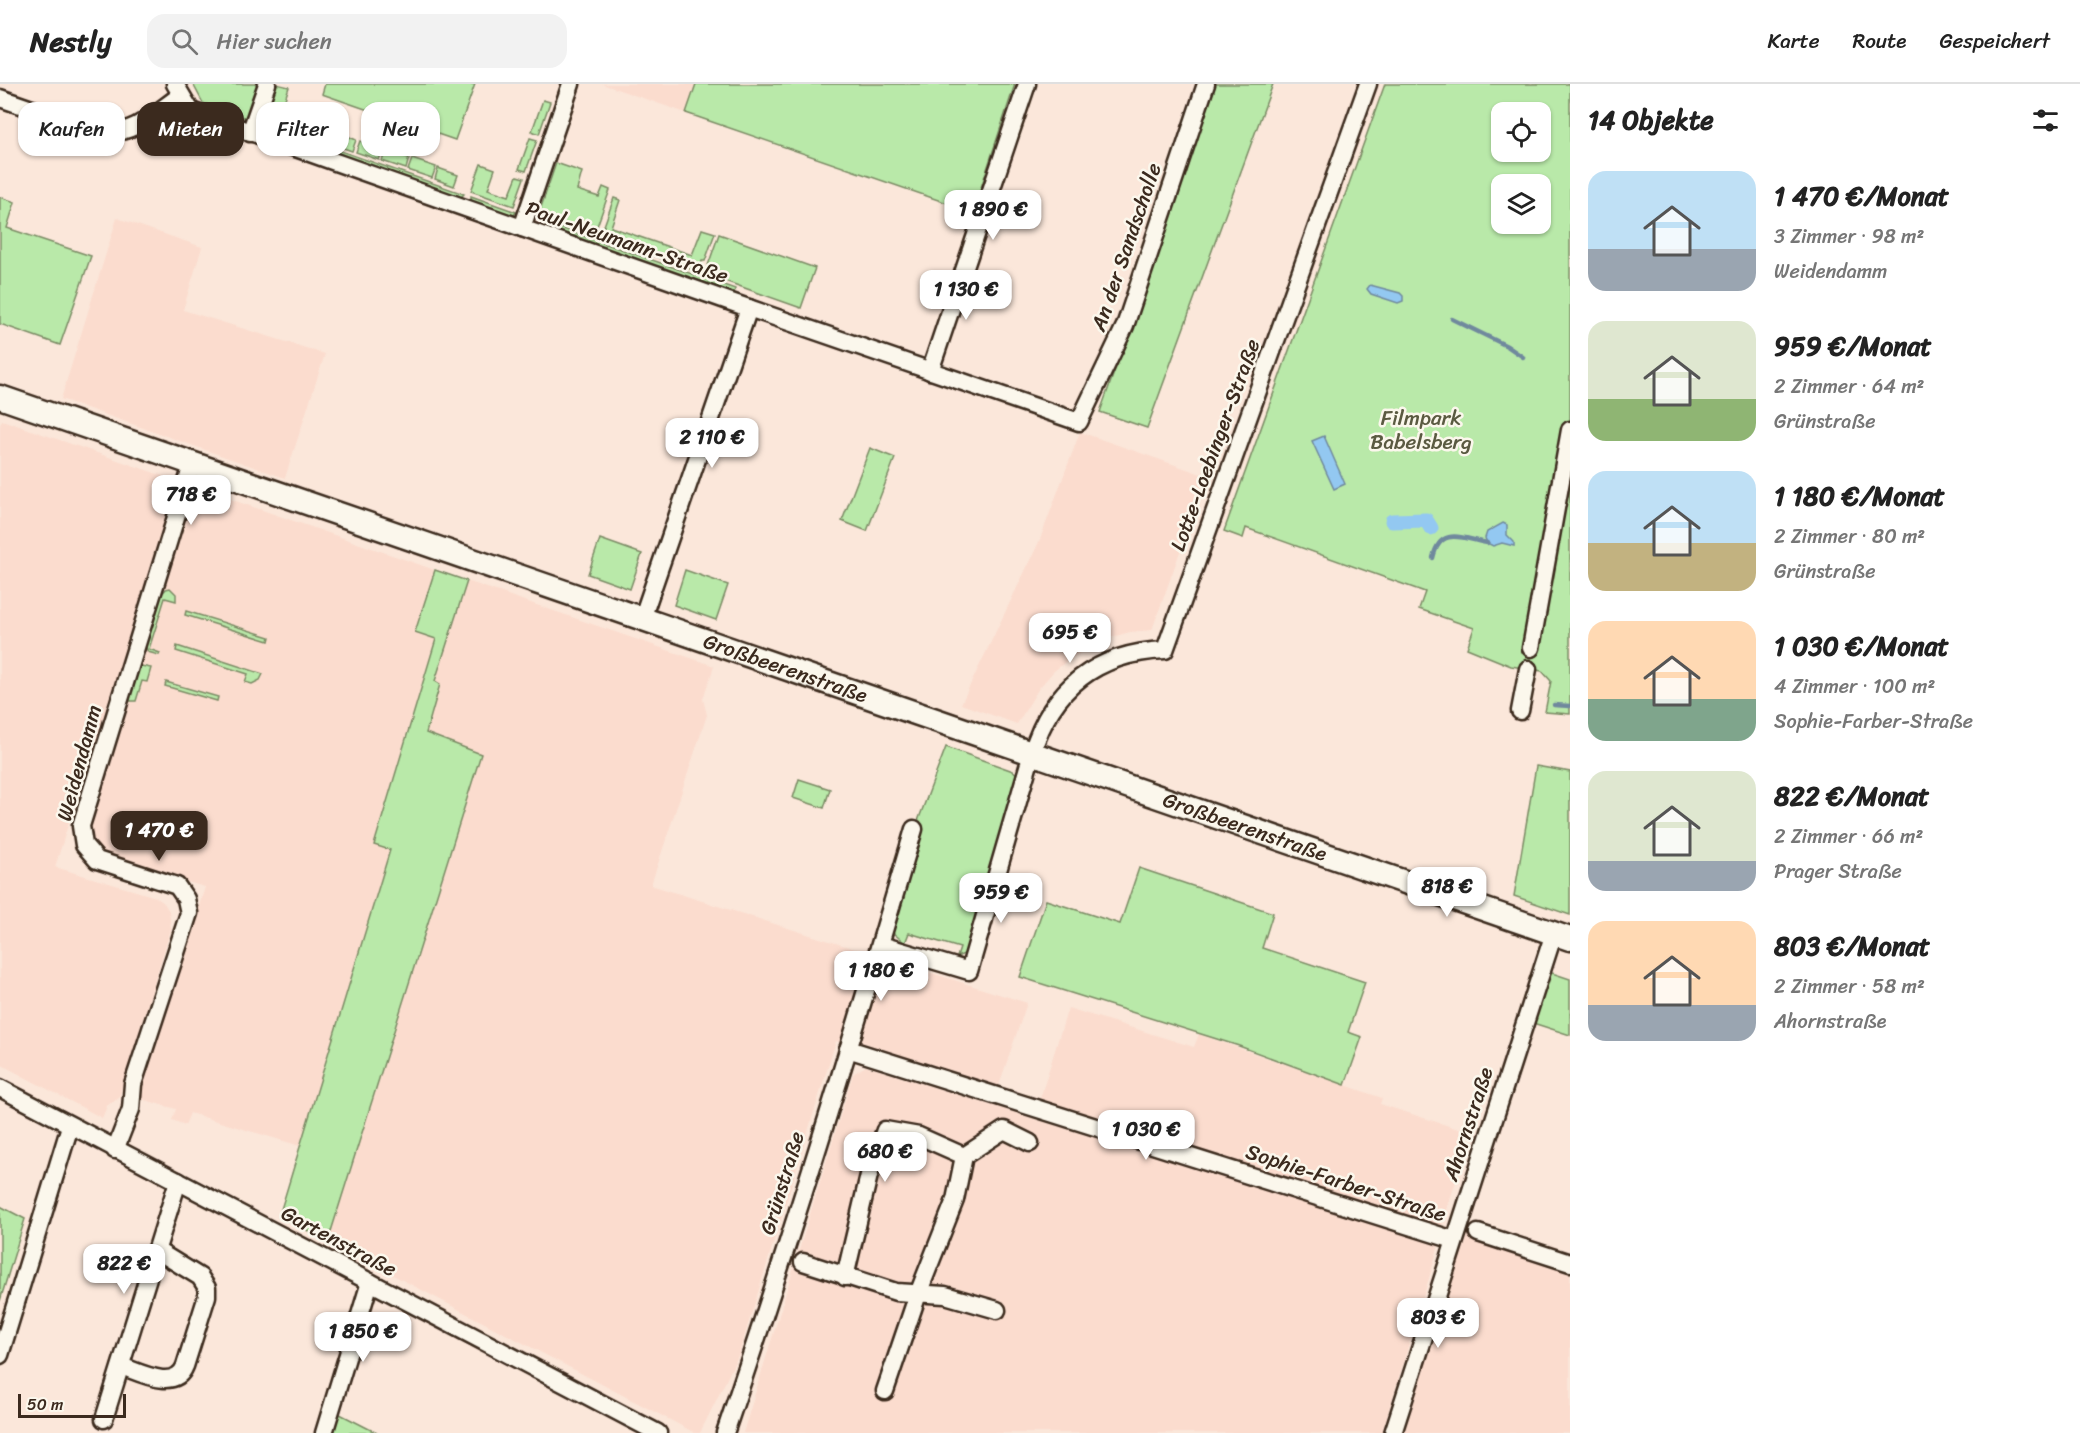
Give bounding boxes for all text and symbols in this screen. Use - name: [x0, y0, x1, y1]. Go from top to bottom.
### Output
- search box: [147, 14, 567, 68]
- text: Nestly: [30, 17, 111, 66]
- text: Hier suchen: [216, 22, 332, 61]
- text: Karte: [1768, 22, 1819, 60]
- text: Route: [1852, 22, 1906, 60]
- text: Gespeichert: [1939, 22, 2050, 60]
- icon: search: [168, 25, 201, 58]
- text: 14 Objekte: [1588, 97, 1714, 143]
- chip: Kaufen: [18, 102, 125, 156]
- chip: Mieten: [137, 102, 244, 156]
- chip: Filter: [256, 102, 349, 156]
- chip: Neu: [361, 102, 440, 156]
- map controls: [1491, 102, 1551, 234]
- button: locate: [1491, 102, 1551, 162]
- icon: filters: [2029, 104, 2062, 137]
- street label: An der Sandscholle: [1079, 157, 1173, 337]
- text: 1 470 €/Monat: [1774, 173, 1949, 219]
- button: layers: [1491, 174, 1551, 234]
- street label: Paul-Neumann-Straße: [520, 189, 734, 295]
- pin: 1 890 €: [938, 190, 1048, 241]
- text: 1 890 €: [958, 192, 1028, 227]
- icon: home: [1636, 195, 1708, 267]
- text: 3 Zimmer · 98 m²: [1774, 219, 1924, 254]
- text: Weidendamm: [1774, 254, 1887, 289]
- pin: 1 130 €: [911, 270, 1021, 321]
- text: 1 130 €: [934, 272, 998, 307]
- text: 959 €/Monat: [1774, 323, 1932, 369]
- street label: Lotte-Loebinger-Straße: [1159, 333, 1271, 557]
- icon: home: [1636, 345, 1708, 417]
- text: 2 Zimmer · 64 m²: [1774, 369, 1924, 404]
- park label: Filmpark Babelsberg: [1370, 399, 1472, 461]
- text: Grünstraße: [1774, 404, 1875, 439]
- pin: 2 110 €: [657, 418, 767, 469]
- text: 2 110 €: [679, 420, 745, 455]
- text: 1 180 €/Monat: [1774, 473, 1945, 519]
- pin: 718 €: [149, 475, 233, 526]
- text: 718 €: [166, 477, 216, 512]
- icon: home: [1636, 495, 1708, 567]
- text: 2 Zimmer · 80 m²: [1774, 519, 1925, 554]
- text: Grünstraße: [1774, 554, 1875, 589]
- pin: 695 €: [1028, 613, 1112, 664]
- text: 695 €: [1043, 615, 1097, 650]
- street label: Großbeerenstraße: [698, 622, 873, 714]
- text: 1 030 €/Monat: [1774, 623, 1949, 669]
- icon: home: [1636, 645, 1708, 717]
- text: 4 Zimmer · 100 m²: [1774, 669, 1935, 704]
- street label: Weidendamm: [45, 701, 113, 825]
- text: Sophie-Farber-Straße: [1774, 704, 1973, 739]
- text: 822 €/Monat: [1774, 773, 1929, 819]
- street label: Großbeerenstraße: [1158, 781, 1332, 873]
- icon: home: [1636, 795, 1708, 867]
- pin: 1 470 €: [104, 811, 214, 862]
- text: 1 470 €: [125, 813, 193, 848]
- text: 2 Zimmer · 66 m²: [1774, 819, 1923, 854]
- text: Prager Straße: [1774, 854, 1902, 889]
- pin: 818 €: [1405, 867, 1489, 918]
- text: 818 €: [1421, 869, 1473, 904]
- pin: 959 €: [959, 873, 1043, 924]
- text: 959 €: [973, 875, 1029, 910]
- text: 803 €/Monat: [1774, 923, 1930, 969]
- icon: home: [1636, 945, 1708, 1017]
- pin: 1 180 €: [826, 951, 936, 1002]
- text: 1 180 €: [848, 953, 914, 988]
- text: 2 Zimmer · 58 m²: [1774, 969, 1925, 1004]
- text: Ahornstraße: [1774, 1004, 1886, 1039]
- street label: Ahornstraße: [1431, 1062, 1504, 1187]
- pin: 1 030 €: [1091, 1110, 1201, 1161]
- text: 1 030 €: [1112, 1112, 1180, 1147]
- street label: Grünstraße: [748, 1126, 816, 1239]
- pin: 680 €: [843, 1132, 927, 1183]
- street label: Sophie-Farber-Straße: [1241, 1133, 1451, 1233]
- text: 680 €: [858, 1134, 912, 1169]
- street label: Gartenstraße: [274, 1194, 404, 1288]
- pin: 822 €: [82, 1244, 166, 1295]
- text: 822 €: [97, 1246, 151, 1281]
- pin: 803 €: [1396, 1298, 1480, 1349]
- text: 803 €: [1411, 1300, 1465, 1335]
- pin: 1 850 €: [308, 1312, 418, 1363]
- text: 1 850 €: [328, 1314, 398, 1349]
- text: 50 m: [27, 1390, 63, 1419]
- scale bar: [18, 1391, 126, 1418]

